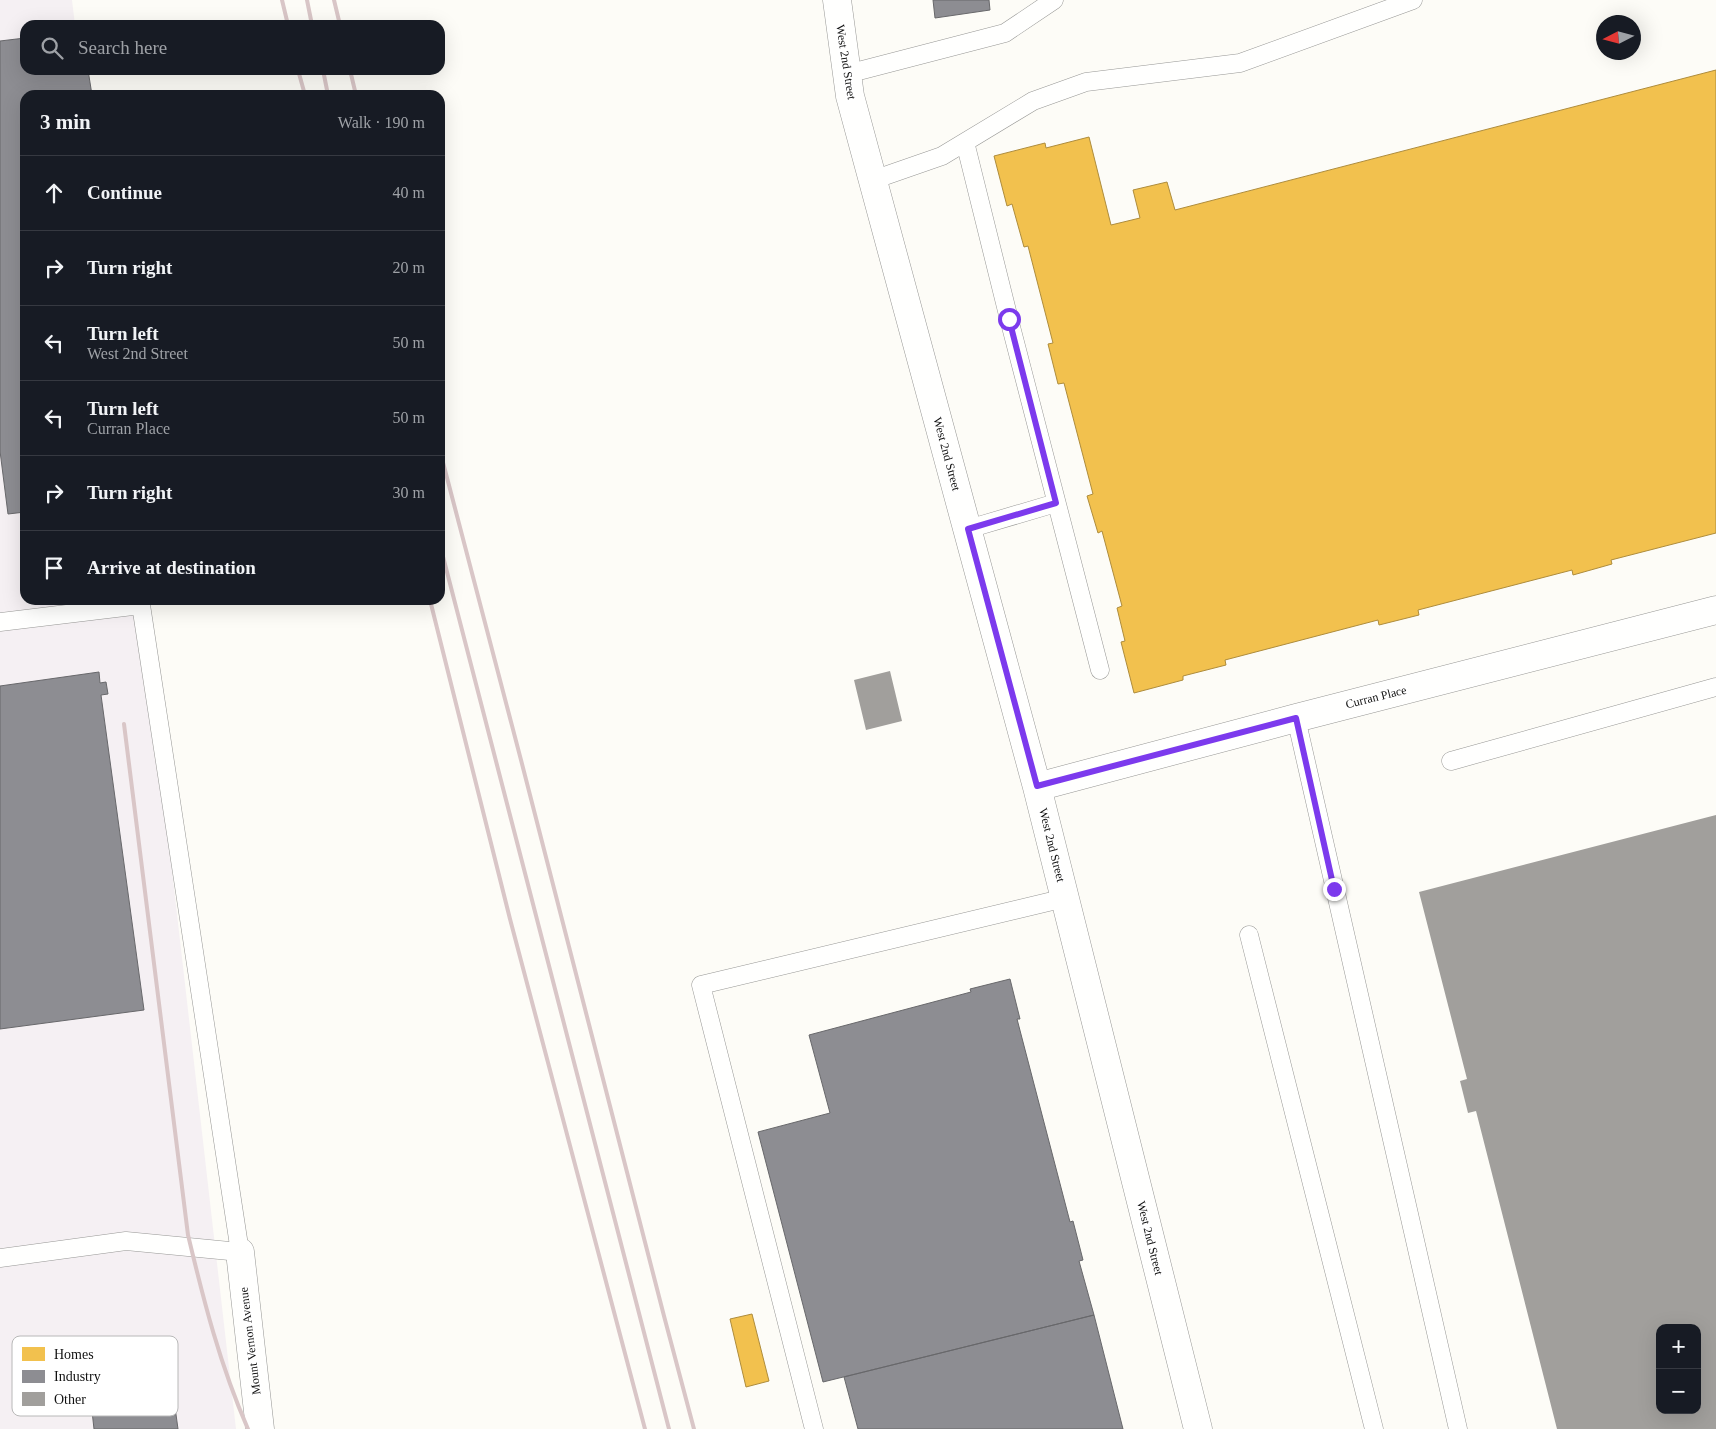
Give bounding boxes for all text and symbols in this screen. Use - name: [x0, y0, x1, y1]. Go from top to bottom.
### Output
- north arrow: [1596, 15, 1641, 60]
- search box: [20, 20, 445, 75]
- street label: West 2nd Street: [833, 24, 859, 101]
- icon: search: [38, 34, 66, 62]
- text: Search here: [78, 37, 167, 58]
- text: 3 min: [40, 110, 91, 134]
- text: Walk · 190 m: [338, 114, 425, 131]
- icon: ahead: [40, 179, 68, 207]
- text: Continue: [87, 182, 162, 203]
- text: 40 m: [393, 184, 425, 201]
- icon: right: [40, 254, 68, 282]
- text: Turn right: [87, 257, 172, 278]
- text: 20 m: [393, 259, 425, 276]
- route start: [998, 308, 1021, 331]
- text: Turn left: [87, 323, 159, 344]
- icon: left: [40, 329, 68, 357]
- text: 50 m: [393, 334, 425, 351]
- text: West 2nd Street: [87, 345, 188, 362]
- text: Turn left: [87, 398, 159, 419]
- icon: left: [40, 404, 68, 432]
- text: 50 m: [393, 409, 425, 426]
- street label: West 2nd Street: [930, 416, 964, 493]
- text: Curran Place: [87, 420, 170, 437]
- icon: right: [40, 479, 68, 507]
- text: Turn right: [87, 482, 172, 503]
- text: 30 m: [393, 484, 425, 501]
- icon: arrive: [40, 554, 68, 582]
- text: Arrive at destination: [87, 557, 256, 578]
- street label: Curran Place: [1344, 683, 1408, 711]
- street label: West 2nd Street: [1036, 807, 1068, 884]
- route end: [1323, 878, 1346, 901]
- street label: West 2nd Street: [1134, 1200, 1166, 1277]
- street label: Mount Vernon Avenue: [236, 1286, 264, 1396]
- map controls: [1656, 1324, 1701, 1414]
- button: +: [1656, 1324, 1701, 1369]
- legend: [12, 1336, 178, 1416]
- text: Homes: [54, 1347, 94, 1362]
- text: Industry: [54, 1369, 101, 1384]
- button: −: [1656, 1369, 1701, 1414]
- text: Other: [54, 1392, 86, 1407]

